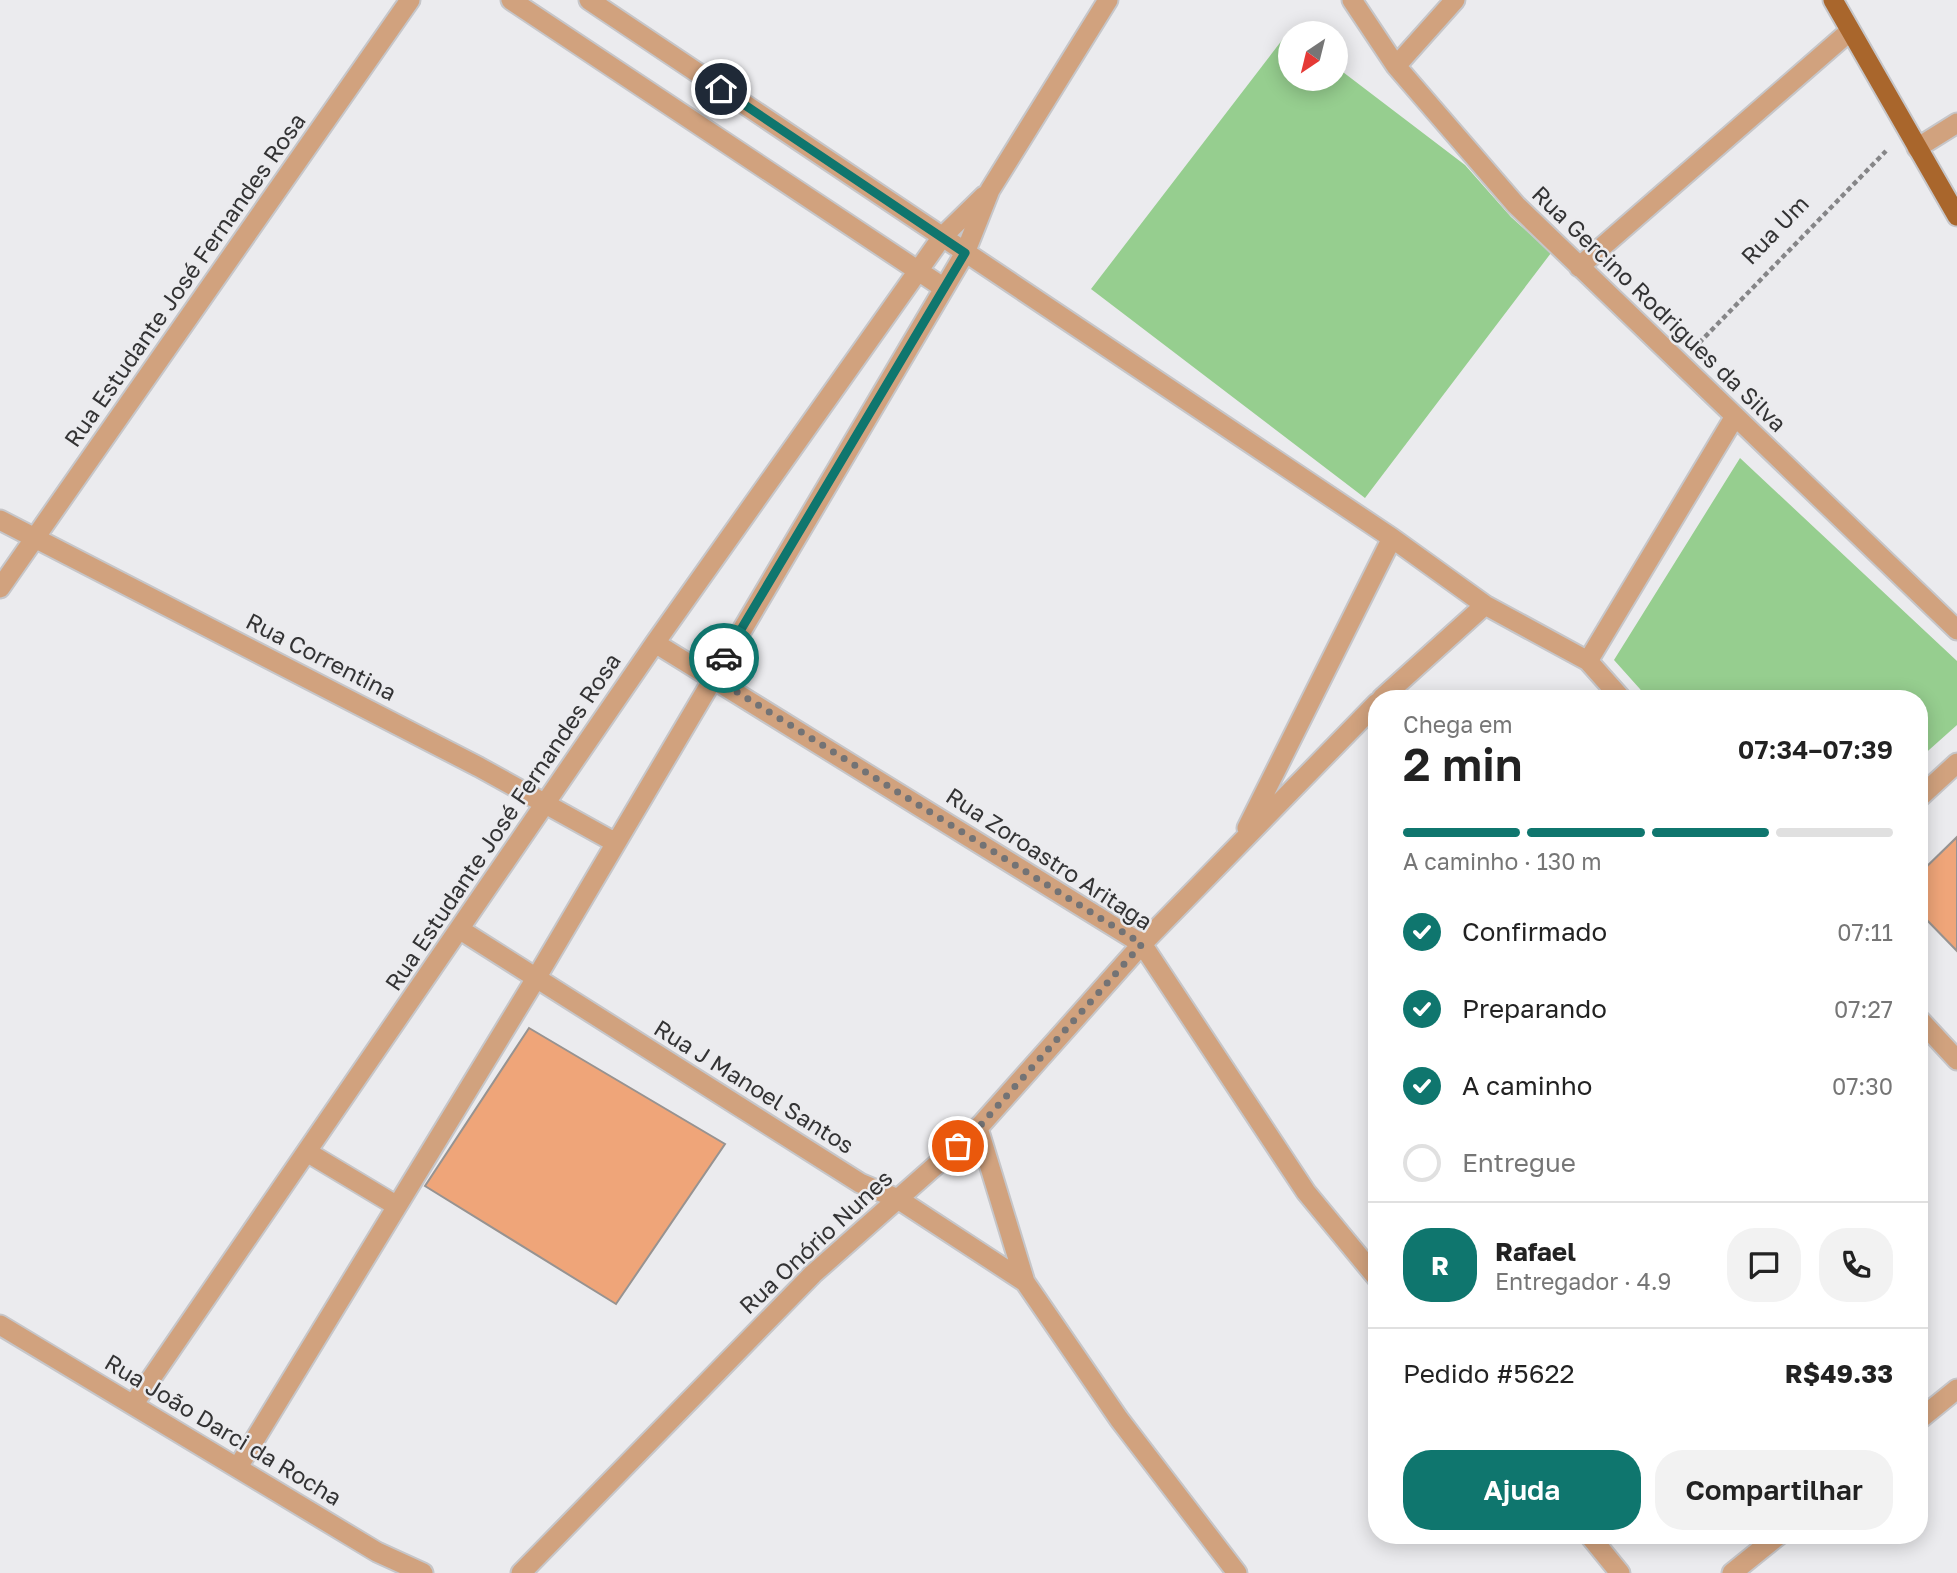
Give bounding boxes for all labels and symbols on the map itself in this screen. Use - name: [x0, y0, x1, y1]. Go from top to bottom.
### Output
- north arrow: [1278, 21, 1348, 91]
- pin: [691, 59, 751, 119]
- street label: Rua Estudante José Fernandes Rosa: [58, 107, 311, 452]
- street label: Rua Gercino Rodrigues da Silva: [1527, 179, 1793, 437]
- street label: Rua Um: [1735, 189, 1814, 270]
- street label: Rua Correntina: [242, 606, 401, 706]
- courier: [689, 623, 759, 693]
- street label: Rua Estudante José Fernandes Rosa: [378, 647, 626, 996]
- street label: Rua Zoroastro Aritaga: [941, 781, 1158, 935]
- street label: Rua J Manoel Santos: [649, 1013, 860, 1159]
- pin: [928, 1116, 988, 1176]
- street label: Rua Onório Nunes: [733, 1163, 897, 1319]
- street label: Rua João Darci da Rocha: [100, 1347, 347, 1511]

